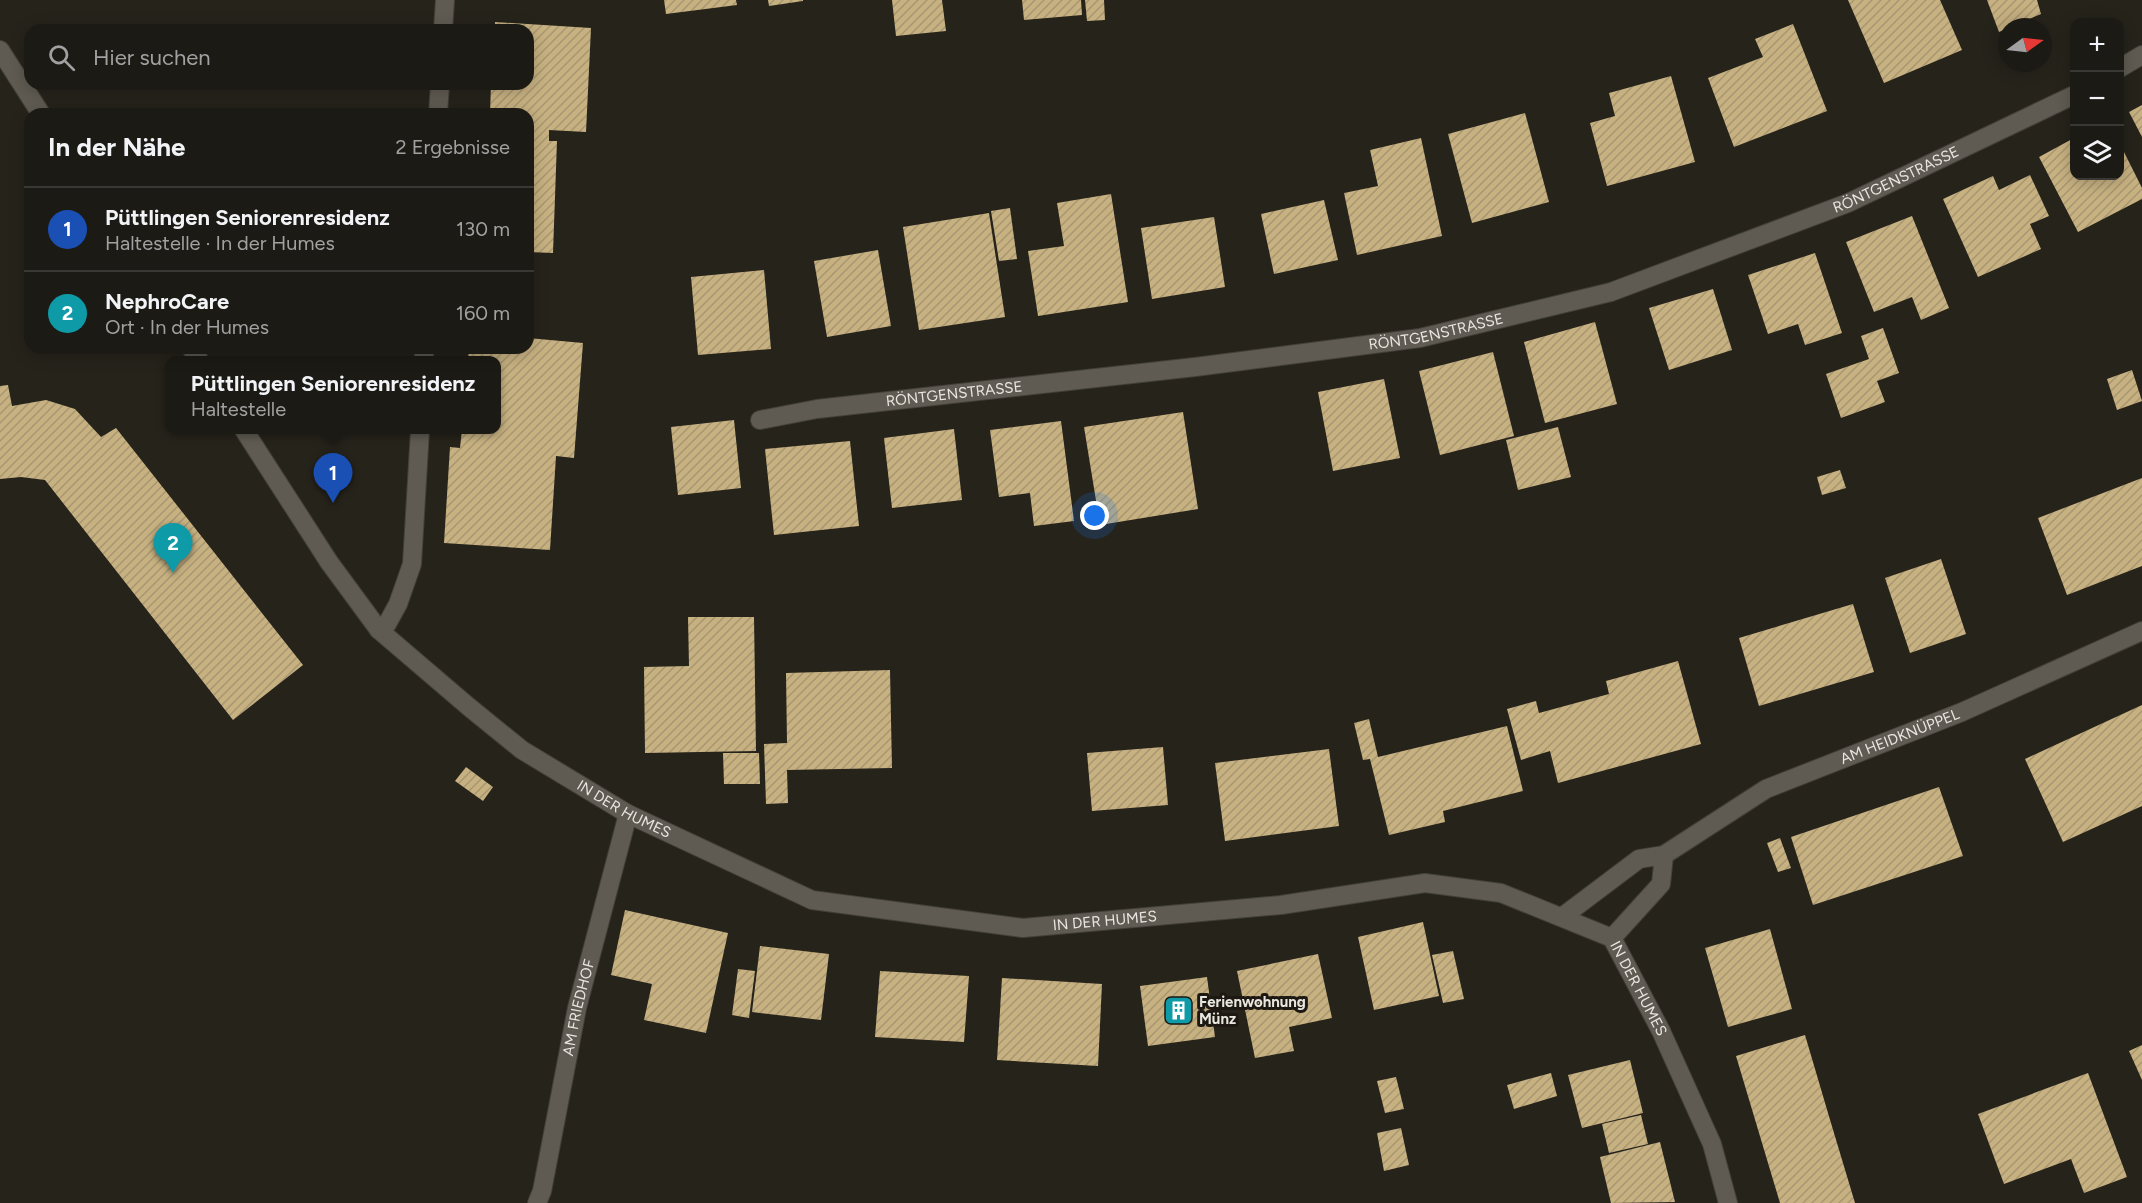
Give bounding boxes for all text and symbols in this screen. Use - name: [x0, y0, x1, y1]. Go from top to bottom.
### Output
- north arrow: [1998, 18, 2052, 72]
- map controls: [2070, 18, 2124, 180]
- button: +: [2070, 18, 2124, 72]
- search box: [24, 24, 534, 90]
- icon: search: [45, 41, 78, 74]
- text: Hier suchen: [93, 44, 211, 71]
- button: −: [2070, 72, 2124, 126]
- button: layers: [2070, 126, 2124, 180]
- text: In der Nähe: [48, 131, 185, 163]
- text: 2 Ergebnisse: [396, 135, 510, 159]
- street label: RÖNTGENSTRASSE: [1830, 142, 1962, 217]
- text: Püttlingen Seniorenresidenz: [105, 204, 390, 231]
- text: 1: [63, 217, 72, 241]
- text: 130 m: [456, 217, 510, 241]
- text: Haltestelle · In der Humes: [105, 231, 335, 255]
- text: NephroCare: [105, 288, 229, 315]
- text: 2: [62, 301, 73, 325]
- text: 160 m: [456, 301, 510, 325]
- street label: RÖNTGENSTRASSE: [1367, 309, 1505, 354]
- text: Ort · In der Humes: [105, 315, 269, 339]
- popup: [165, 356, 501, 434]
- text: Püttlingen Seniorenresidenz: [191, 370, 475, 397]
- street label: RÖNTGENSTRASSE: [885, 377, 1023, 410]
- text: Haltestelle: [191, 397, 286, 421]
- pin: 1: [314, 454, 352, 503]
- your location: [1080, 501, 1109, 530]
- pin: 2: [154, 524, 192, 573]
- street label: AM HEIDKNÜPPEL: [1838, 705, 1962, 768]
- street label: IN DER HUMES: [574, 776, 674, 842]
- street label: IN DER HUMES: [1052, 907, 1158, 934]
- street label: IN DER HUMES: [1606, 938, 1671, 1039]
- street label: AM FRIEDHOF: [559, 957, 598, 1057]
- place label: Ferienwohnung Münz: [1199, 993, 1306, 1028]
- building icon: Ferienwohnung Münz: [1162, 995, 1194, 1027]

